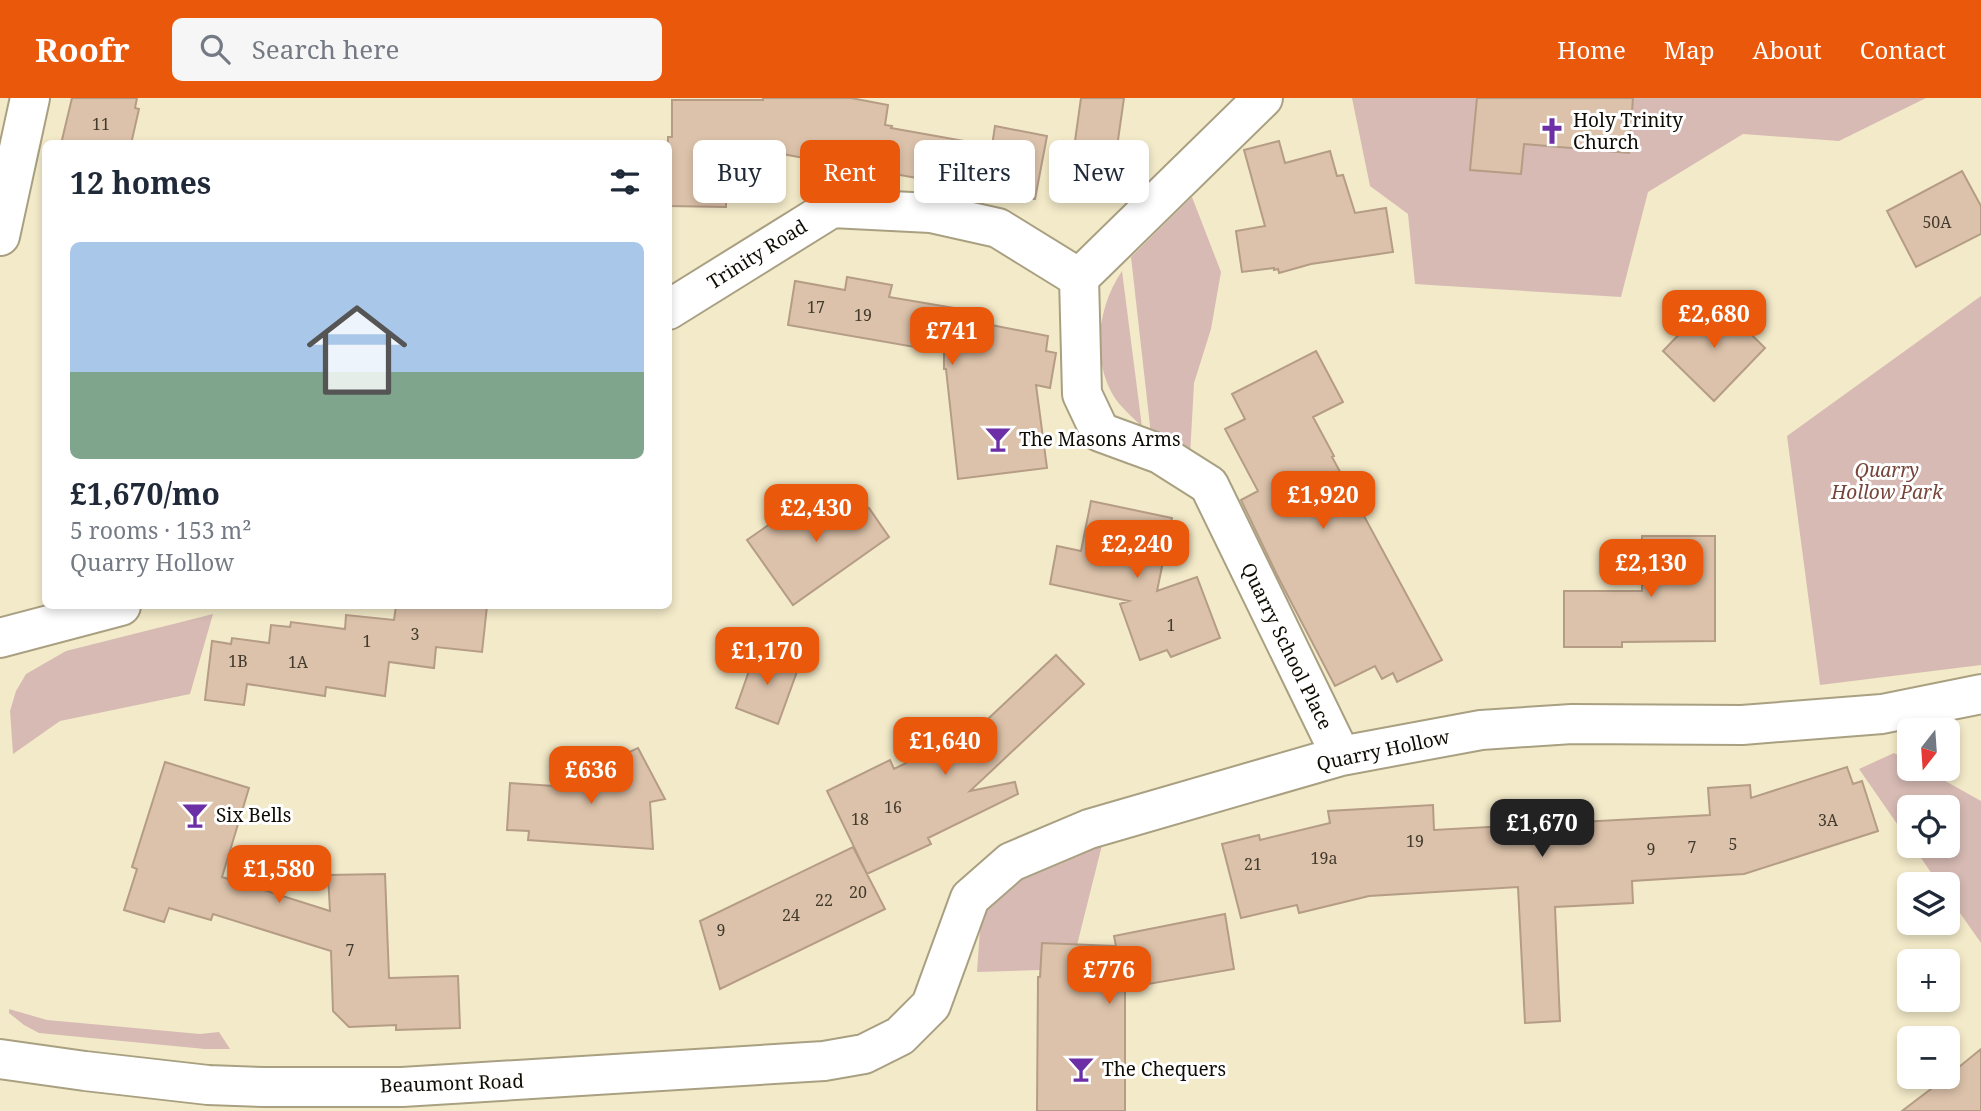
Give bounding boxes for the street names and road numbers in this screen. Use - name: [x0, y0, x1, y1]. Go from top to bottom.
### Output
- street label: Trinity Road: [702, 213, 812, 295]
- street label: Quarry School Place: [1235, 558, 1339, 734]
- street label: Quarry Hollow: [1314, 723, 1453, 777]
- street label: Beaumont Road: [380, 1067, 525, 1099]

